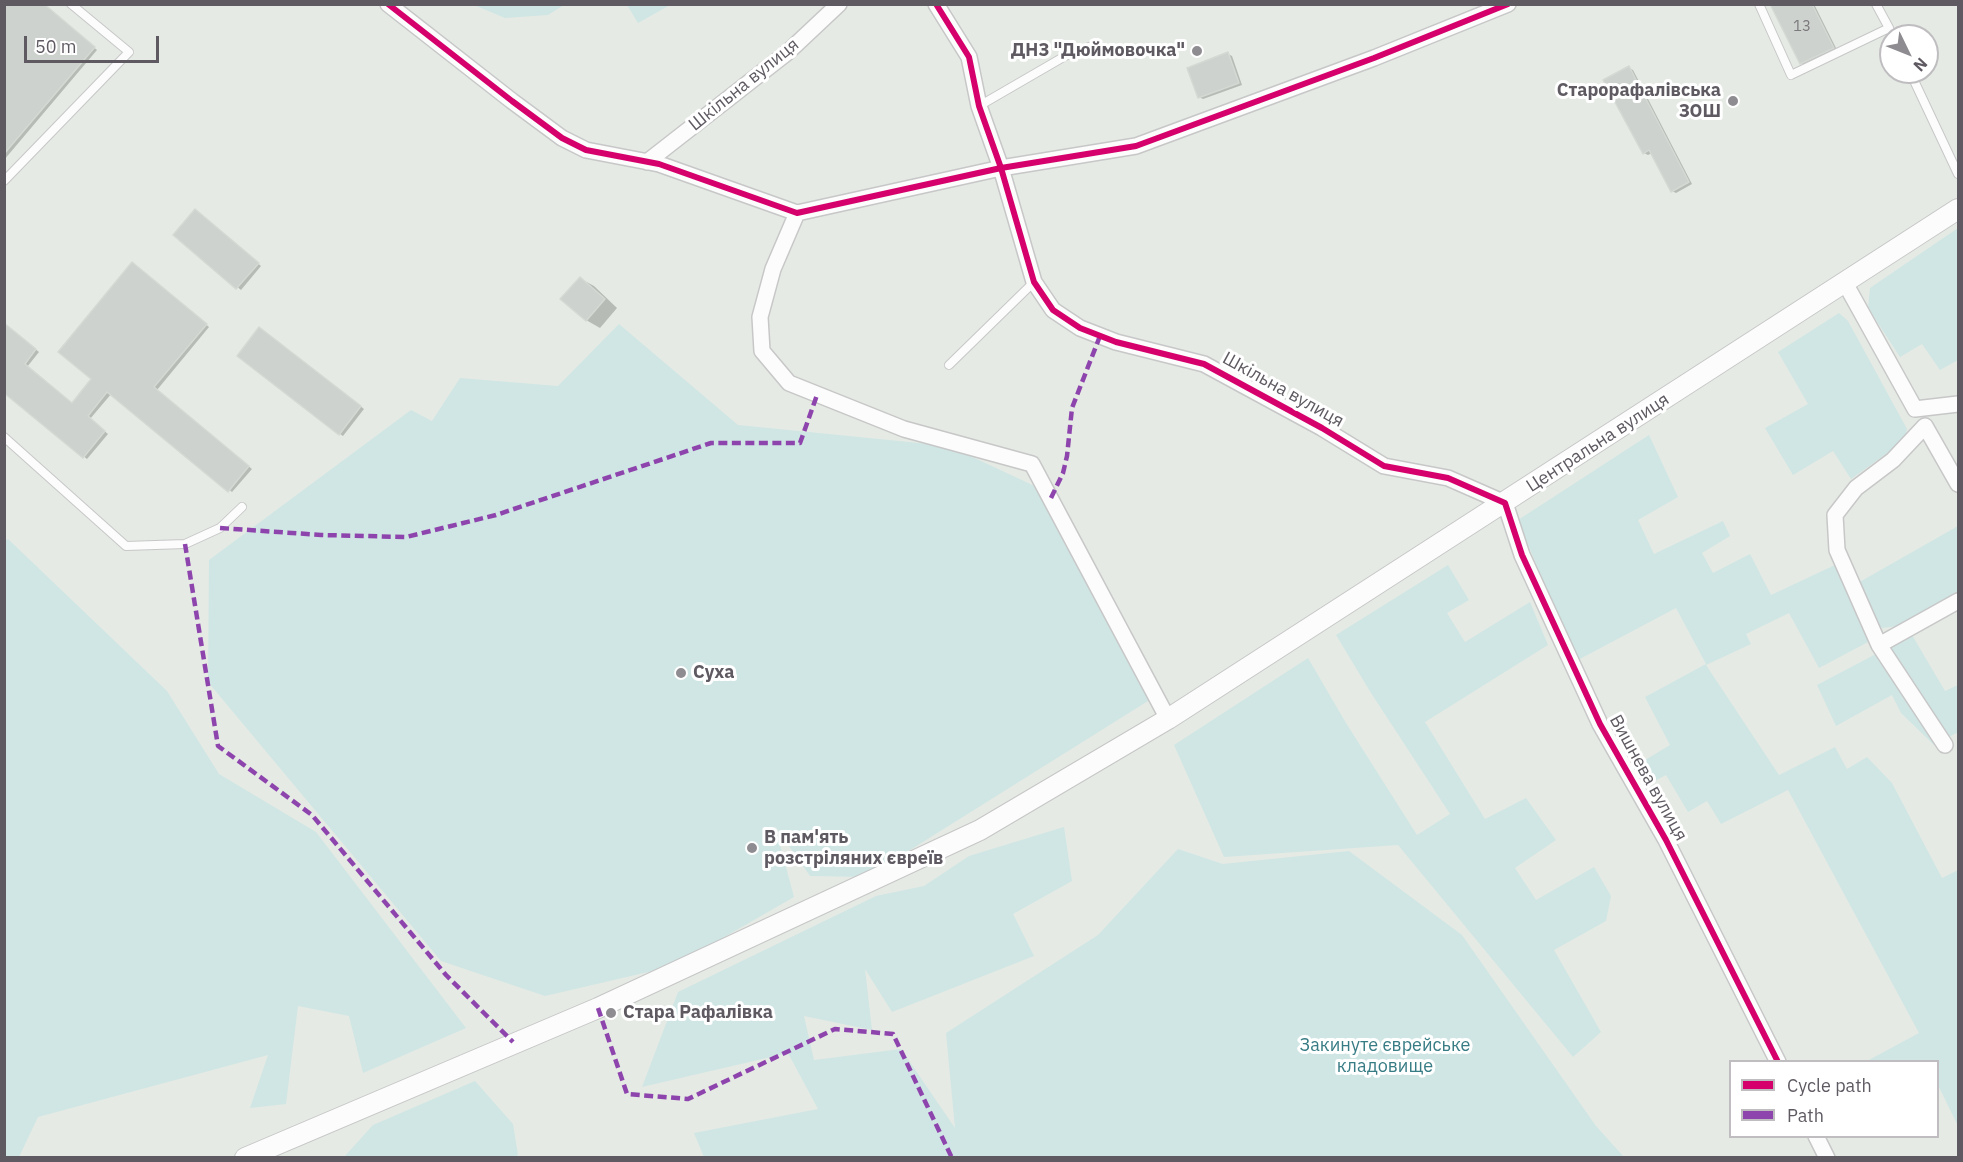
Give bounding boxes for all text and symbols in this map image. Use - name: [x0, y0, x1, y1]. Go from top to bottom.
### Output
- house number: 13: [1793, 18, 1811, 36]
- scale bar: [27, 24, 162, 62]
- north arrow: [1879, 24, 1939, 84]
- street label: Шкільна вулиця: [685, 34, 803, 136]
- text: 50 m: [35, 35, 77, 58]
- place label: ДНЗ "Дюймовочка": [1011, 40, 1185, 62]
- marker: ДНЗ "Дюймовочка": [1190, 44, 1204, 58]
- text: N: [1909, 54, 1932, 76]
- place label: Старорафалівська ЗОШ: [1557, 80, 1721, 122]
- marker: Старорафалівська ЗОШ: [1726, 94, 1740, 108]
- street label: Шкільна вулиця: [1219, 348, 1347, 432]
- street label: Центральна вулиця: [1523, 389, 1673, 497]
- place label: Суха: [693, 662, 735, 684]
- marker: Суха: [674, 666, 688, 680]
- street label: Вишнева вулиця: [1604, 711, 1692, 845]
- place label: В пам'ять розстріляних євреїв: [764, 827, 943, 870]
- marker: В пам'ять розстріляних євреїв: [745, 841, 759, 855]
- place label: Стара Рафалівка: [623, 1002, 773, 1024]
- marker: Стара Рафалівка: [604, 1006, 618, 1020]
- park label: Закинуте єврейське кладовище: [1300, 1035, 1470, 1078]
- legend: [1729, 1060, 1939, 1138]
- text: Cycle path: [1787, 1074, 1872, 1097]
- text: Path: [1787, 1104, 1824, 1127]

